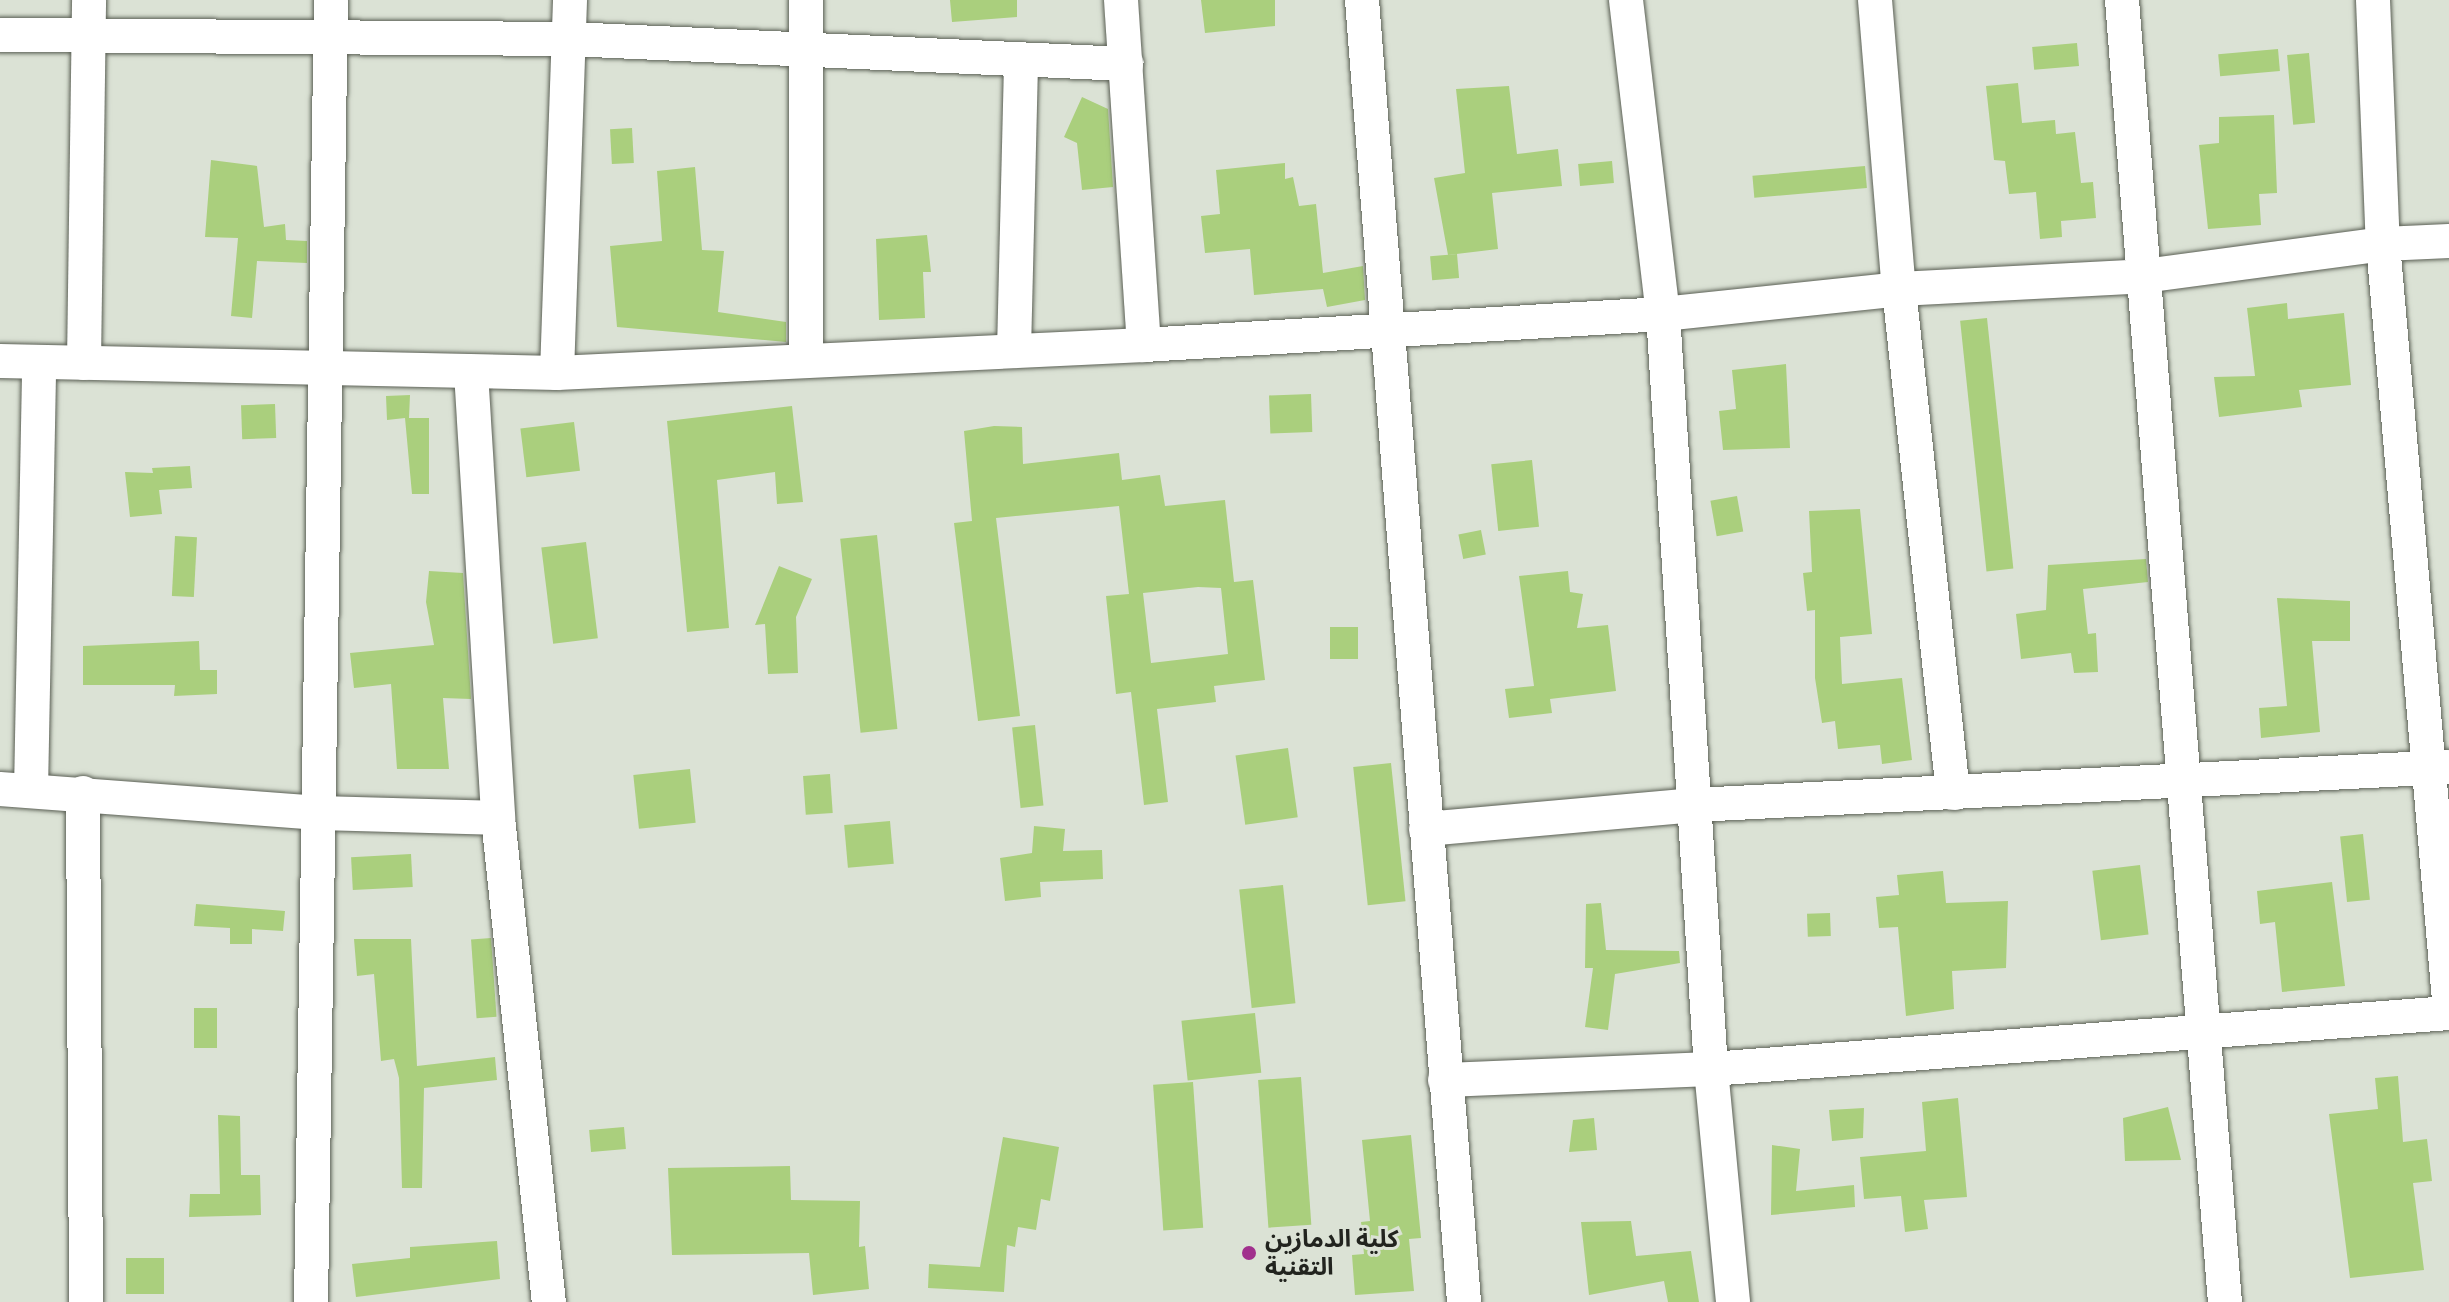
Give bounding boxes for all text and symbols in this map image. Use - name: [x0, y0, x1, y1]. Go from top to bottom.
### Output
- place label: كلية الدمازين التقنية: [1265, 1225, 1398, 1281]
- marker: كلية الدمازين التقنية: [1240, 1244, 1258, 1262]

